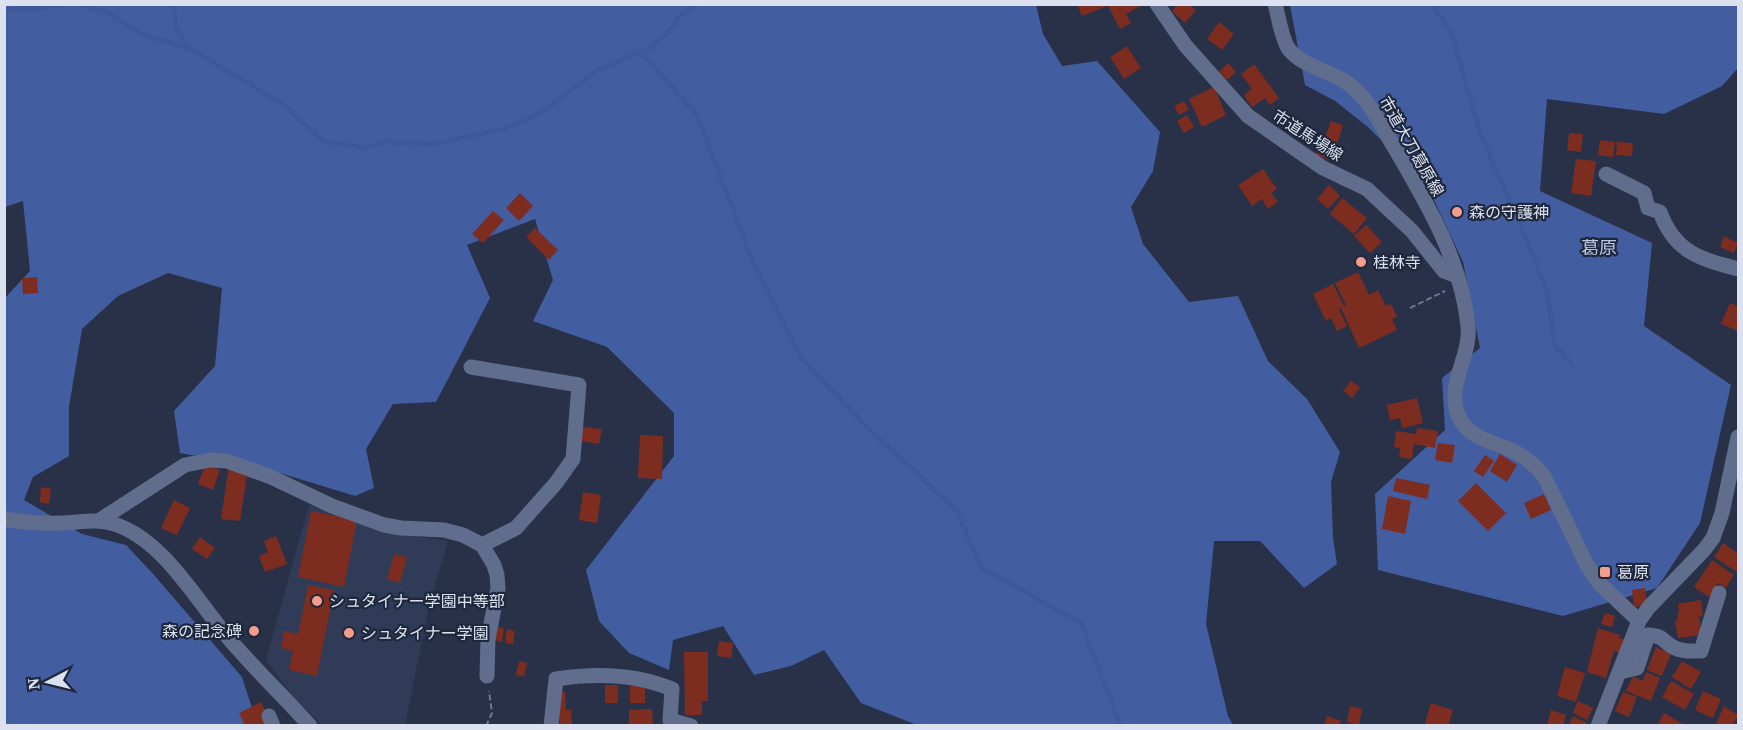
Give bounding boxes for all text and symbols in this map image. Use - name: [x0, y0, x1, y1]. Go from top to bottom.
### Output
- street label: 市道大刀葛原線: [1374, 92, 1450, 200]
- street label: 市道馬場線: [1268, 104, 1348, 166]
- place label: 森の守護神: [1469, 201, 1549, 223]
- marker: 森の守護神: [1450, 205, 1464, 219]
- district label: 葛原: [1581, 235, 1617, 260]
- place label: 桂林寺: [1373, 251, 1421, 273]
- marker: 桂林寺: [1354, 255, 1368, 269]
- place label: 葛原: [1617, 561, 1649, 583]
- marker: 葛原: [1598, 565, 1612, 579]
- place label: シュタイナー学園中等部: [329, 590, 505, 612]
- marker: シュタイナー学園中等部: [310, 594, 324, 608]
- place label: 森の記念碑: [162, 620, 242, 642]
- place label: シュタイナー学園: [361, 622, 489, 644]
- marker: 森の記念碑: [247, 624, 261, 638]
- marker: シュタイナー学園: [342, 626, 356, 640]
- north arrow: [18, 652, 78, 712]
- text: N: [21, 676, 45, 691]

